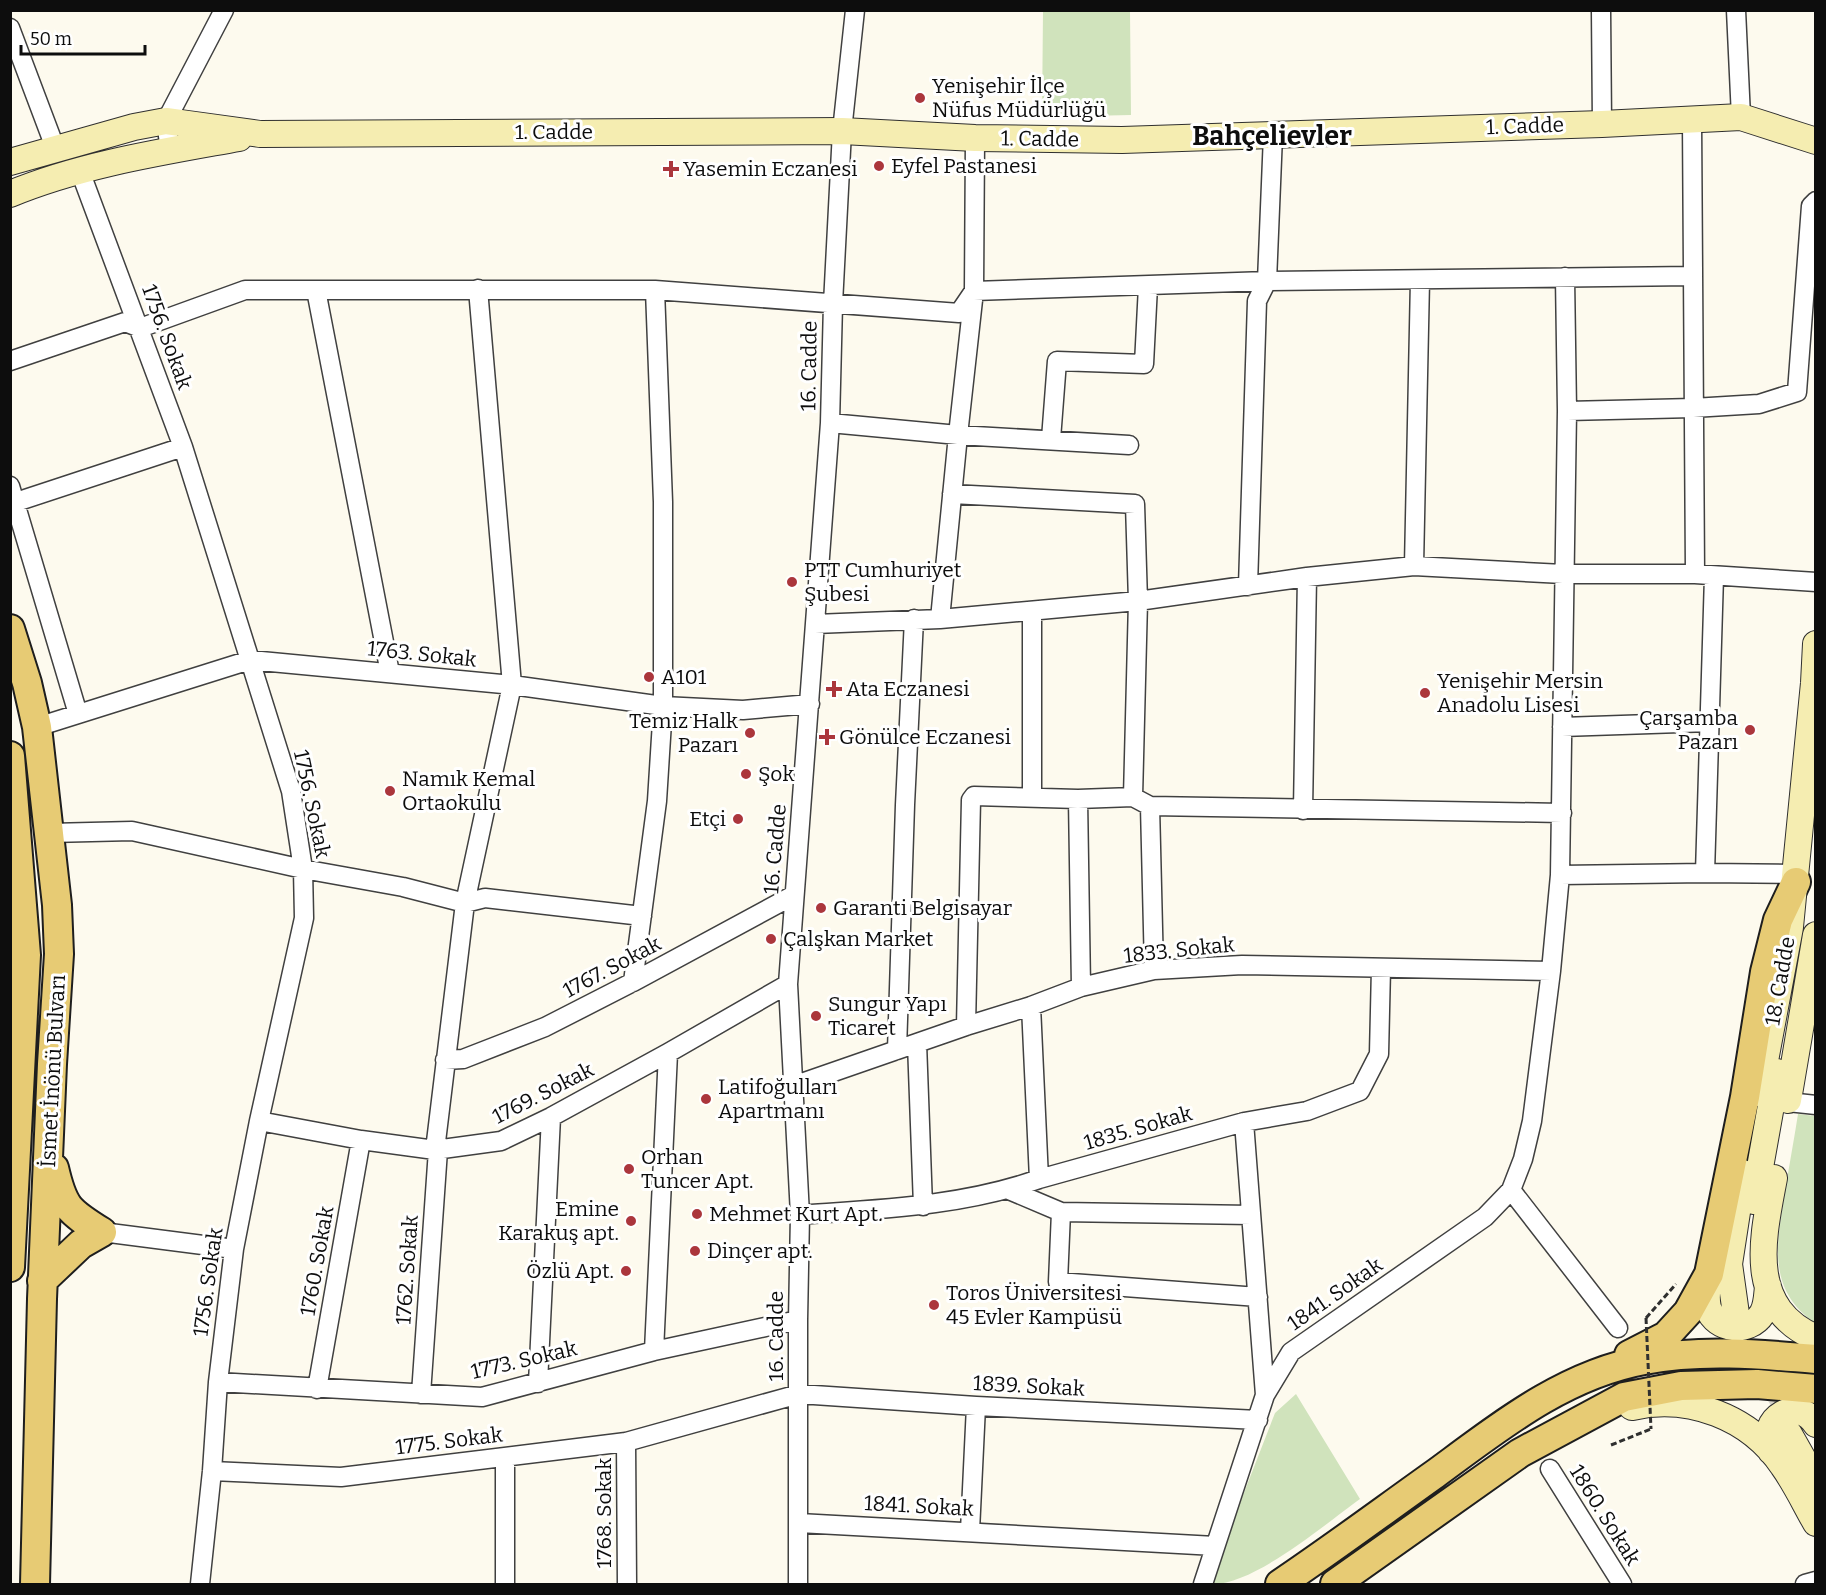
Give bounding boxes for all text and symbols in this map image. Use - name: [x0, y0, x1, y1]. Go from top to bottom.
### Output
- scale bar: [21, 18, 146, 56]
- text: 50 m: [30, 28, 72, 50]
- place label: Yenişehir İlçe Nüfus Müdürlüğü: [932, 73, 1106, 123]
- marker: Yenişehir İlçe Nüfus Müdürlüğü: [913, 91, 927, 105]
- street label: 1. Cadde: [1485, 112, 1565, 140]
- street label: 1. Cadde: [515, 119, 593, 145]
- district label: Bahçelievler: [1192, 120, 1352, 152]
- street label: 1. Cadde: [1001, 125, 1079, 153]
- place label: Eyfel Pastanesi: [891, 153, 1037, 179]
- place label: Yasemin Eczanesi: [683, 156, 858, 182]
- marker: Eyfel Pastanesi: [872, 159, 886, 173]
- marker: Yasemin Eczanesi: [664, 162, 678, 176]
- street label: 1756. Sokak: [136, 281, 198, 393]
- street label: 16. Cadde: [795, 321, 823, 411]
- place label: PTT Cumhuriyet Şubesi: [804, 557, 962, 607]
- marker: PTT Cumhuriyet Şubesi: [785, 575, 799, 589]
- street label: 1763. Sokak: [366, 635, 478, 673]
- place label: A101: [661, 664, 707, 690]
- place label: Yenişehir Mersin Anadolu Lisesi: [1437, 668, 1603, 718]
- marker: A101: [642, 670, 656, 684]
- place label: Ata Eczanesi: [846, 676, 969, 702]
- marker: Ata Eczanesi: [827, 682, 841, 696]
- marker: Yenişehir Mersin Anadolu Lisesi: [1418, 686, 1432, 700]
- place label: Çarşamba Pazarı: [1639, 705, 1739, 755]
- place label: Temiz Halk Pazarı: [629, 708, 738, 758]
- marker: Çarşamba Pazarı: [1743, 723, 1757, 737]
- place label: Gönülce Eczanesi: [839, 724, 1011, 750]
- marker: Temiz Halk Pazarı: [743, 726, 757, 740]
- marker: Gönülce Eczanesi: [820, 730, 834, 744]
- street label: 1756. Sokak: [288, 748, 336, 860]
- place label: Şok: [758, 761, 794, 787]
- place label: Namık Kemal Ortaokulu: [402, 766, 535, 816]
- marker: Şok: [739, 767, 753, 781]
- marker: Namık Kemal Ortaokulu: [383, 784, 397, 798]
- street label: 16. Cadde: [758, 803, 792, 895]
- place label: Etçi: [689, 806, 726, 832]
- marker: Etçi: [731, 812, 745, 826]
- place label: Garanti Belgisayar: [833, 895, 1012, 921]
- marker: Garanti Belgisayar: [814, 901, 828, 915]
- place label: Çalşkan Market: [783, 926, 934, 952]
- street label: 1767. Sokak: [559, 930, 665, 1004]
- street label: 1833. Sokak: [1122, 931, 1236, 969]
- marker: Çalşkan Market: [764, 932, 778, 946]
- street label: 18. Cadde: [1759, 934, 1801, 1028]
- street label: İsmet İnönü Bulvarı: [35, 974, 71, 1168]
- place label: Sungur Yapı Ticaret: [828, 991, 947, 1041]
- marker: Sungur Yapı Ticaret: [809, 1009, 823, 1023]
- street label: 1769. Sokak: [488, 1056, 598, 1130]
- place label: Latifoğulları Apartmanı: [718, 1074, 837, 1124]
- marker: Latifoğulları Apartmanı: [699, 1092, 713, 1106]
- street label: 1835. Sokak: [1081, 1100, 1195, 1156]
- place label: Orhan Tuncer Apt.: [641, 1144, 754, 1194]
- marker: Orhan Tuncer Apt.: [622, 1162, 636, 1176]
- place label: Emine Karakuş apt.: [498, 1196, 619, 1246]
- place label: Mehmet Kurt Apt.: [709, 1201, 883, 1227]
- street label: 1760. Sokak: [295, 1204, 339, 1318]
- marker: Mehmet Kurt Apt.: [690, 1207, 704, 1221]
- street label: 1762. Sokak: [390, 1214, 424, 1326]
- marker: Emine Karakuş apt.: [624, 1214, 638, 1228]
- street label: 1756. Sokak: [187, 1226, 229, 1338]
- place label: Dinçer apt.: [707, 1238, 813, 1264]
- marker: Dinçer apt.: [688, 1244, 702, 1258]
- street label: 1841. Sokak: [1283, 1252, 1387, 1336]
- place label: Özlü Apt.: [526, 1258, 614, 1284]
- marker: Özlü Apt.: [619, 1264, 633, 1278]
- place label: Toros Üniversitesi 45 Evler Kampüsü: [946, 1280, 1122, 1330]
- street label: 16. Cadde: [763, 1291, 789, 1381]
- marker: Toros Üniversitesi 45 Evler Kampüsü: [927, 1298, 941, 1312]
- street label: 1773. Sokak: [469, 1335, 580, 1385]
- street label: 1839. Sokak: [973, 1370, 1086, 1402]
- street label: 1775. Sokak: [394, 1422, 504, 1460]
- street label: 1768. Sokak: [591, 1458, 617, 1568]
- street label: 1860. Sokak: [1564, 1460, 1646, 1570]
- street label: 1841. Sokak: [864, 1490, 975, 1522]

